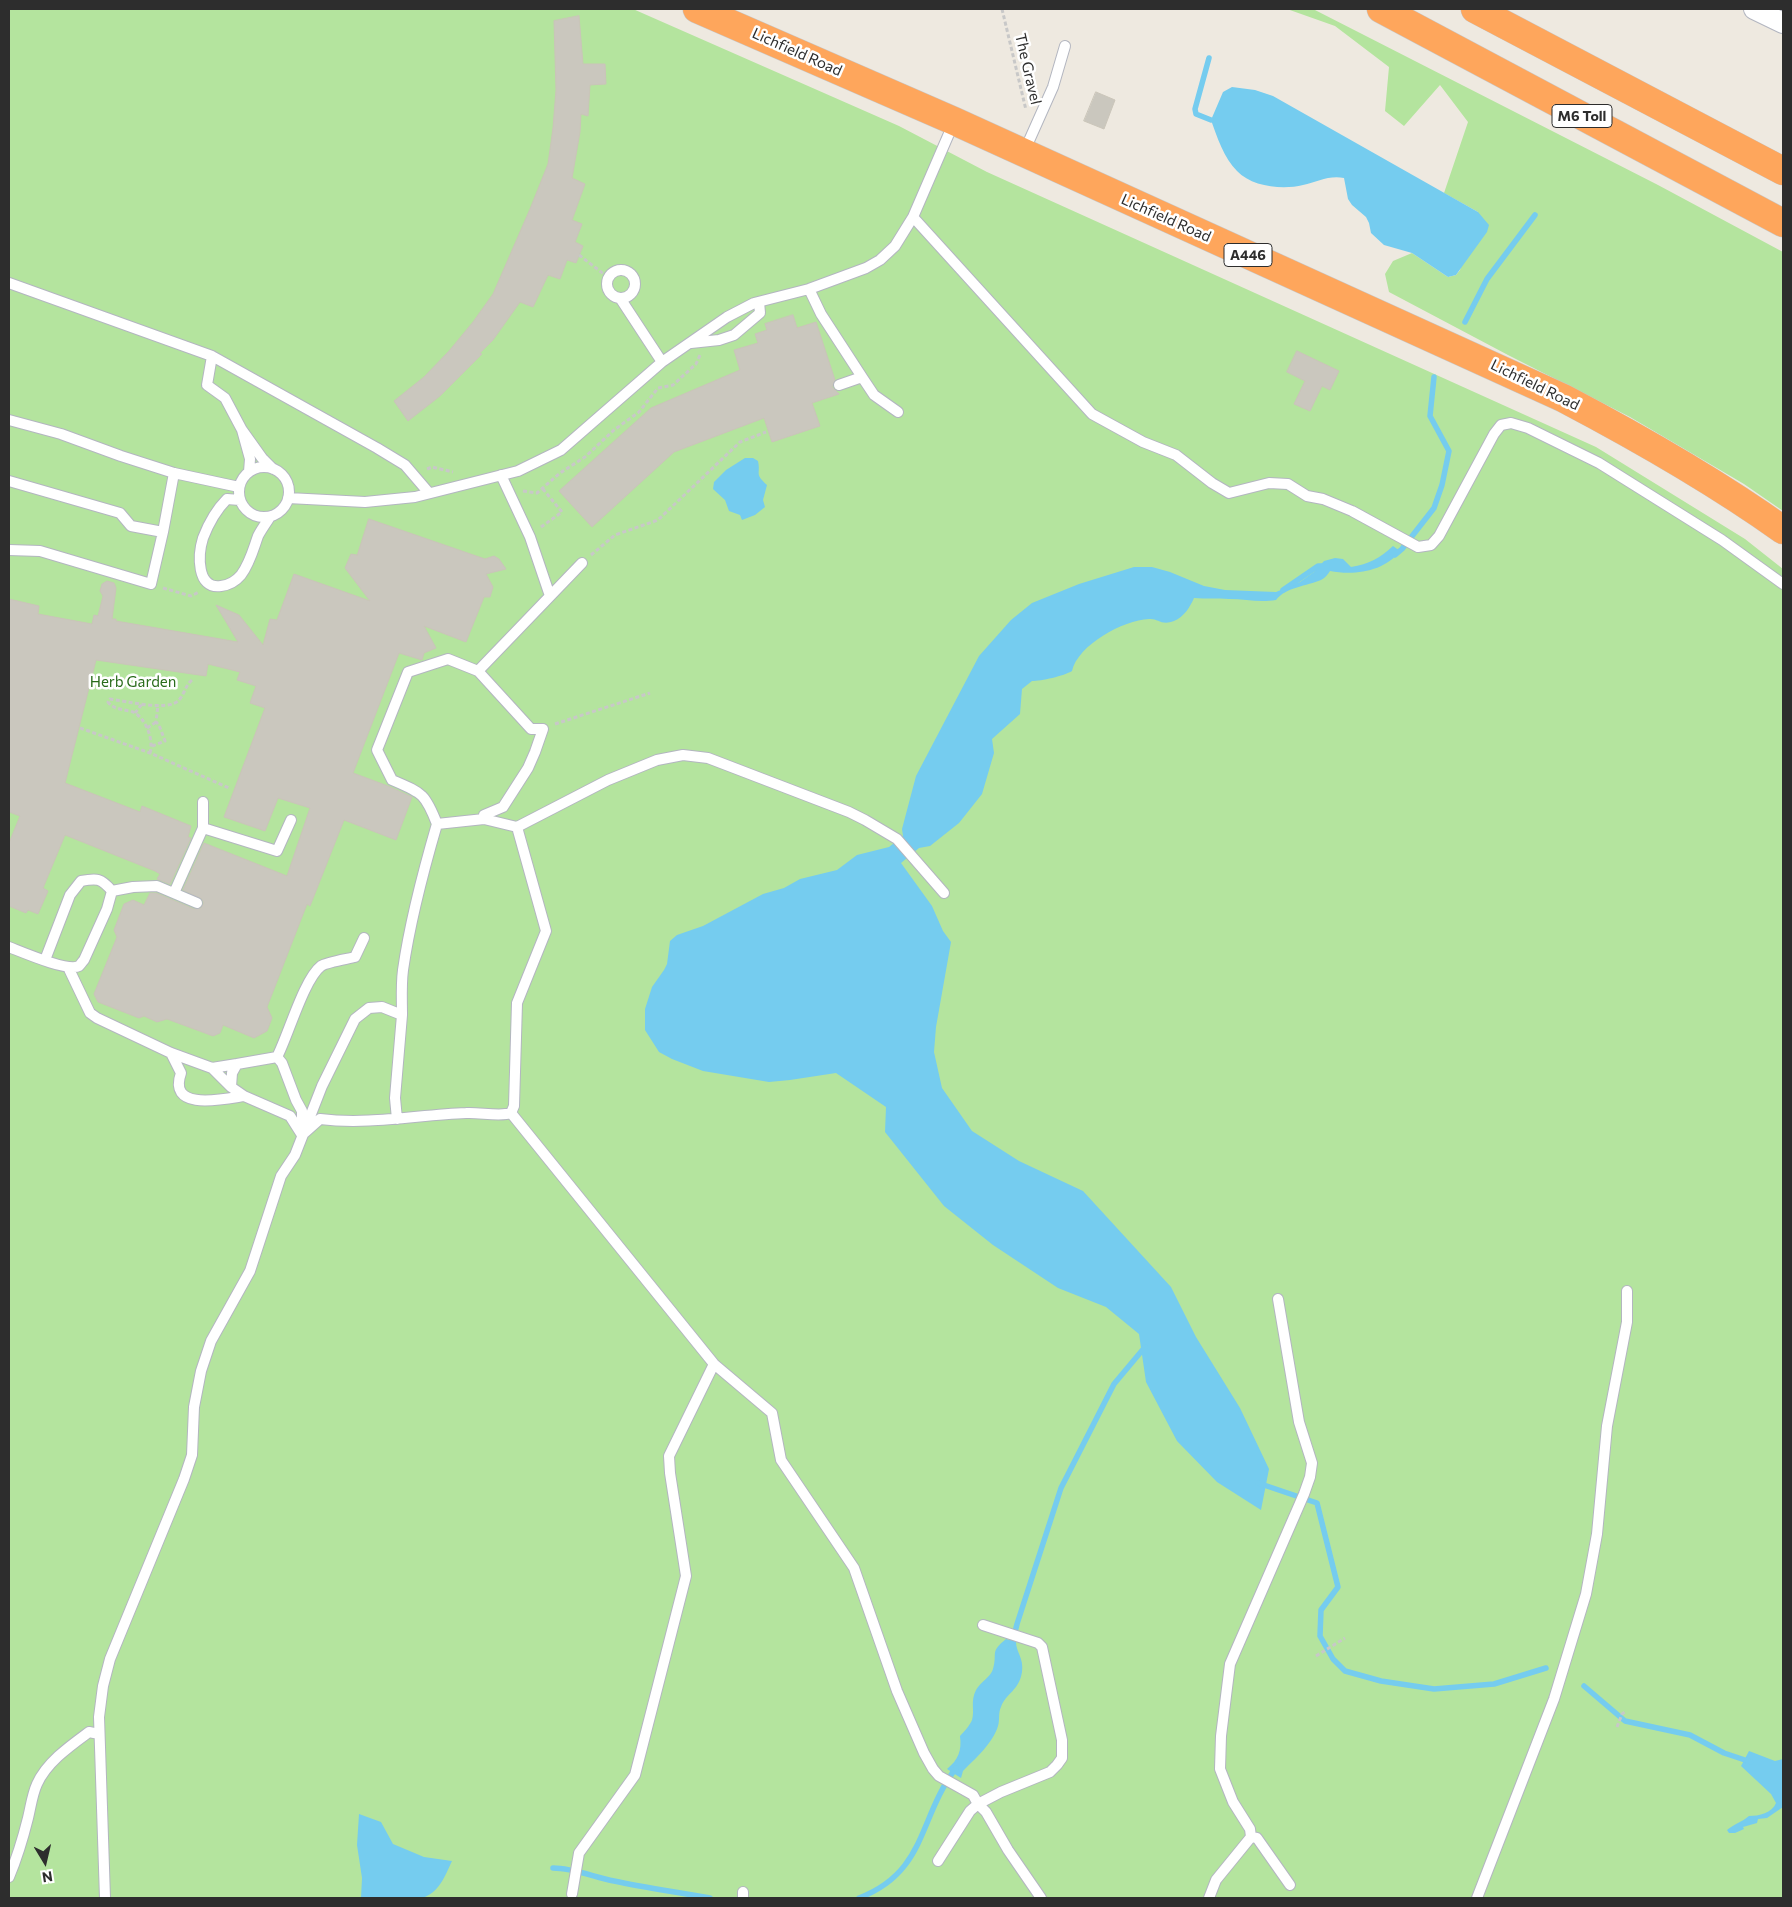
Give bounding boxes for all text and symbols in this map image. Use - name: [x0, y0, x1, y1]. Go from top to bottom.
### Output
- street label: Lichfield Road: [749, 24, 845, 80]
- street label: The Gravel: [1011, 32, 1045, 106]
- road number: M6 Toll: [1552, 104, 1612, 128]
- street label: Lichfield Road: [1118, 190, 1214, 246]
- road number: A446: [1224, 244, 1272, 266]
- street label: Lichfield Road: [1488, 356, 1582, 414]
- park label: Herb Garden: [90, 673, 176, 691]
- north arrow: [20, 1837, 70, 1887]
- text: N: [41, 1868, 54, 1887]

